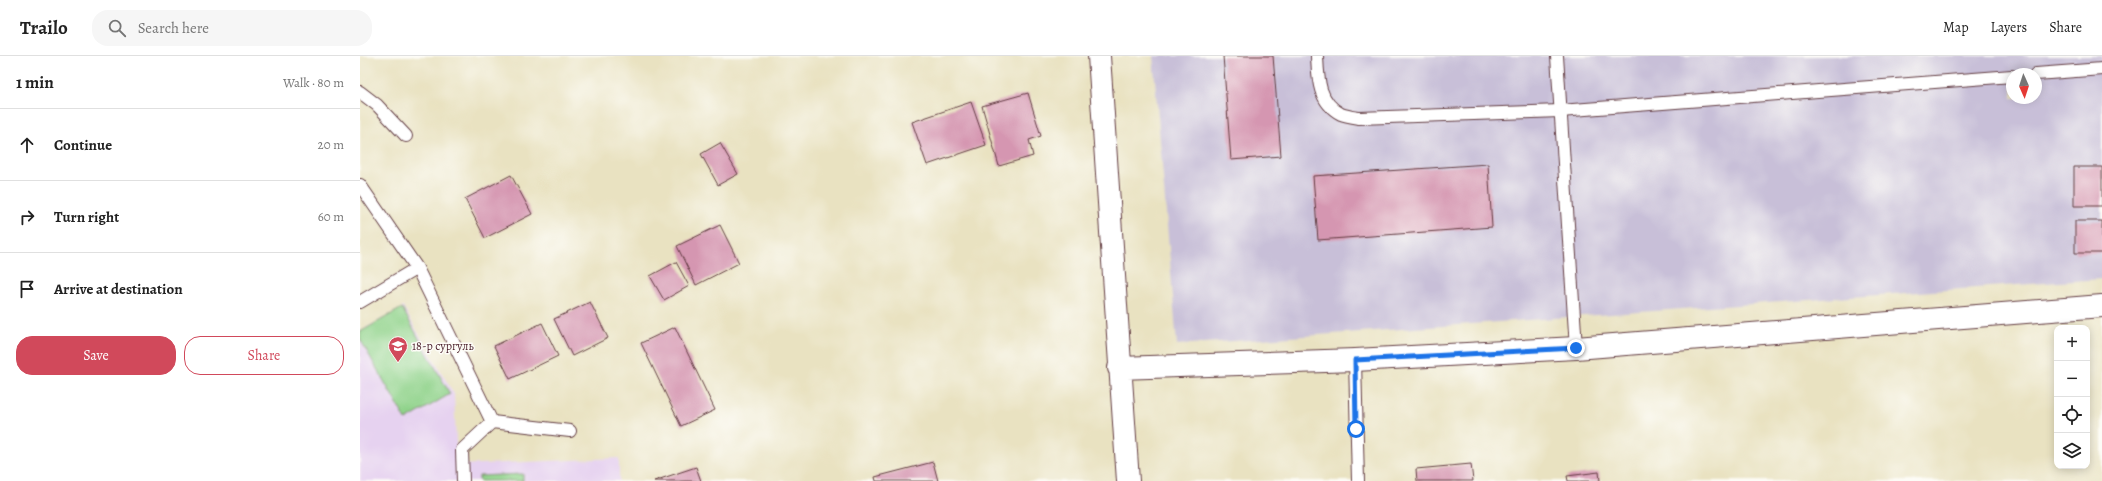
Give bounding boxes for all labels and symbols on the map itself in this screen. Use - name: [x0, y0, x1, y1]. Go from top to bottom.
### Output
- north arrow: [2006, 68, 2042, 104]
- school or university icon: 18-р сургуль: [387, 335, 409, 363]
- place label: 18-р сургуль: [412, 338, 475, 354]
- route end: [1567, 339, 1585, 357]
- route start: [1347, 420, 1365, 438]

